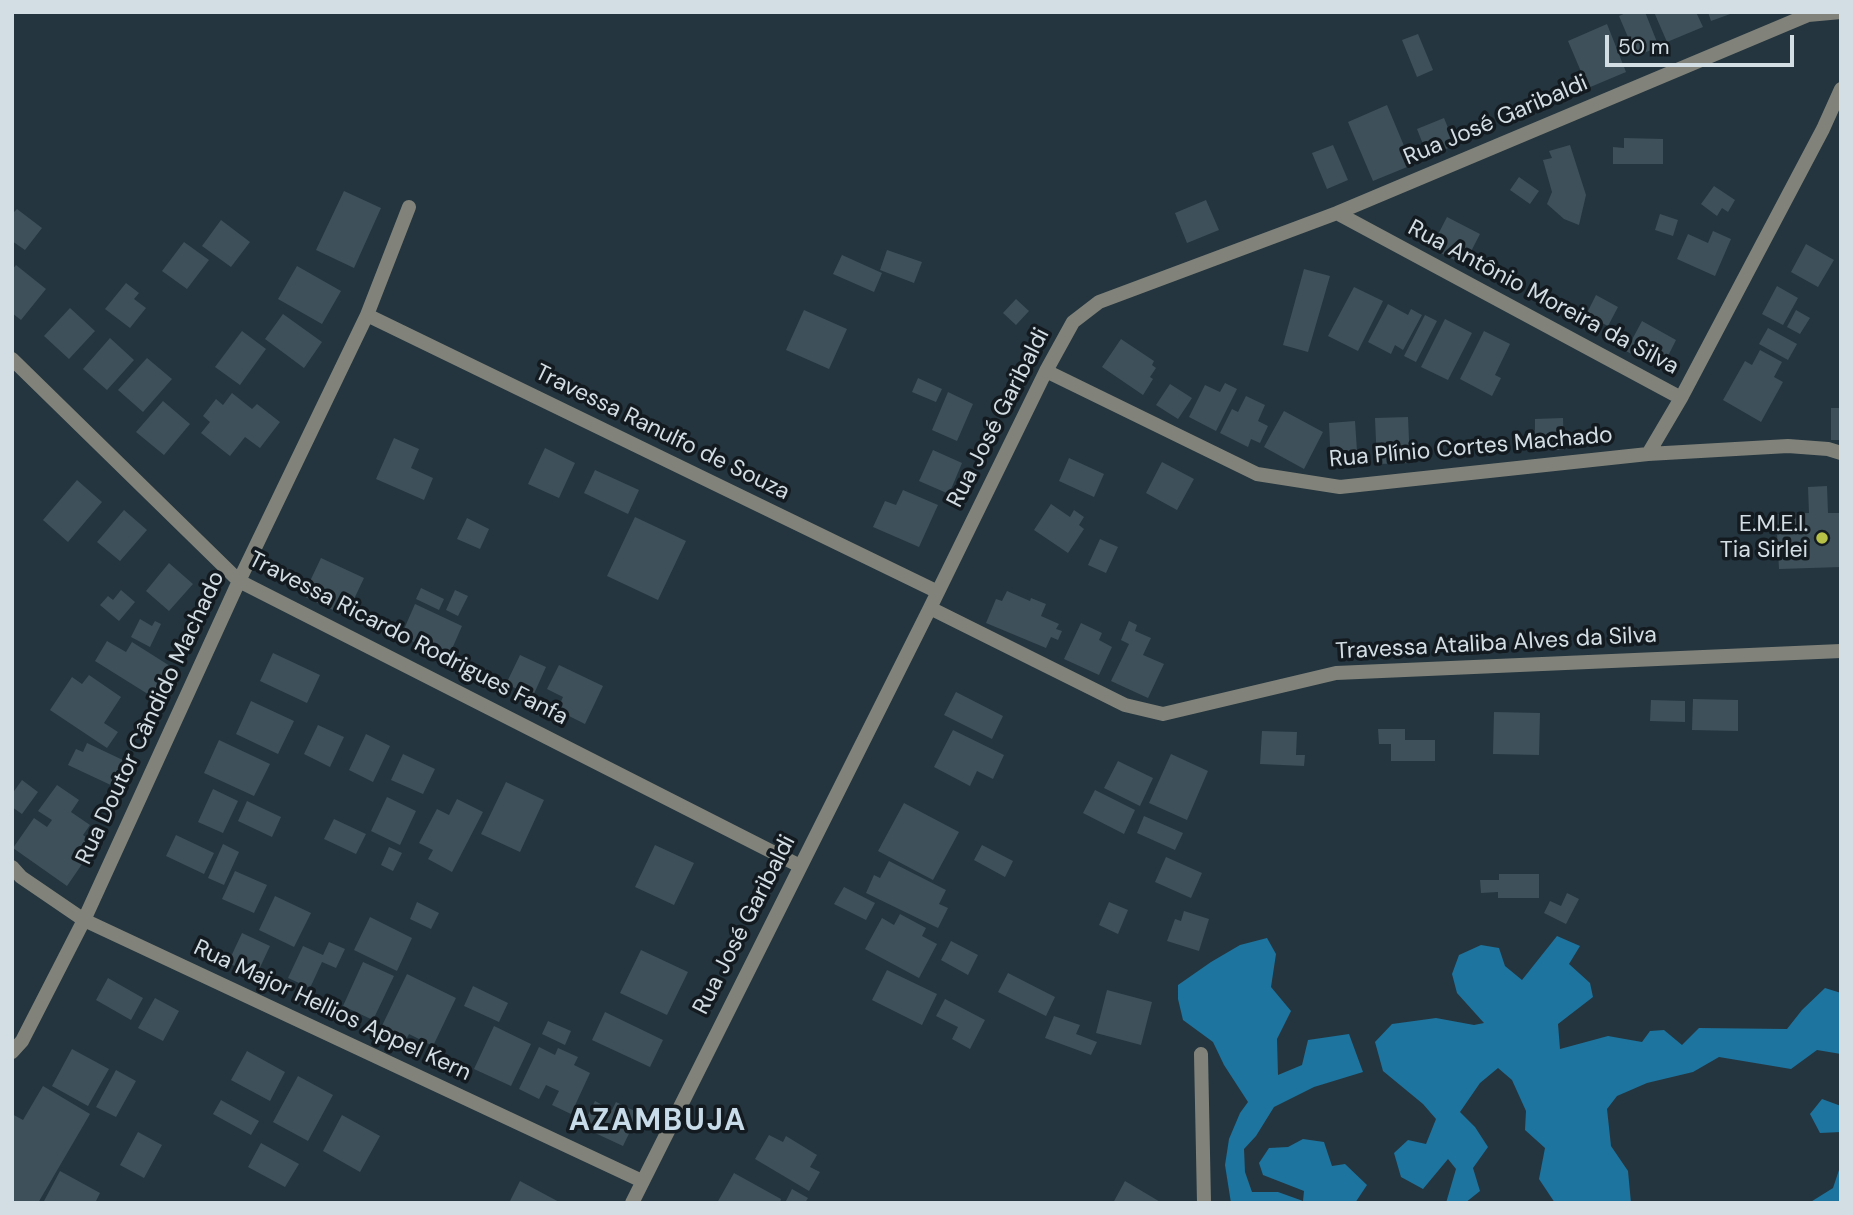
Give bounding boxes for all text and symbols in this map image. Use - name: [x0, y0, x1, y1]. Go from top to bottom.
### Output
- scale bar: [1608, 21, 1797, 65]
- text: 50 m: [1618, 33, 1669, 61]
- street label: Rua José Garibaldi: [1400, 70, 1592, 172]
- street label: Rua Antônio Moreira da Silva: [1403, 215, 1683, 381]
- street label: Rua José Garibaldi: [942, 324, 1056, 512]
- street label: Travessa Ranulfo de Souza: [530, 359, 794, 507]
- street label: Rua Plínio Cortes Machado: [1328, 422, 1614, 474]
- place label: E.M.E.I. Tia Sirlei: [1720, 511, 1808, 565]
- marker: E.M.E.I. Tia Sirlei: [1814, 530, 1830, 546]
- street label: Travessa Ricardo Rodrigues Fanfa: [244, 546, 572, 732]
- street label: Rua Doutor Cândido Machado: [71, 567, 231, 869]
- street label: Travessa Ataliba Alves da Silva: [1335, 622, 1657, 666]
- street label: Rua José Garibaldi: [688, 831, 802, 1019]
- street label: Rua Major Hellios Appel Kern: [189, 935, 475, 1087]
- district label: AZAMBUJA: [570, 1104, 746, 1140]

